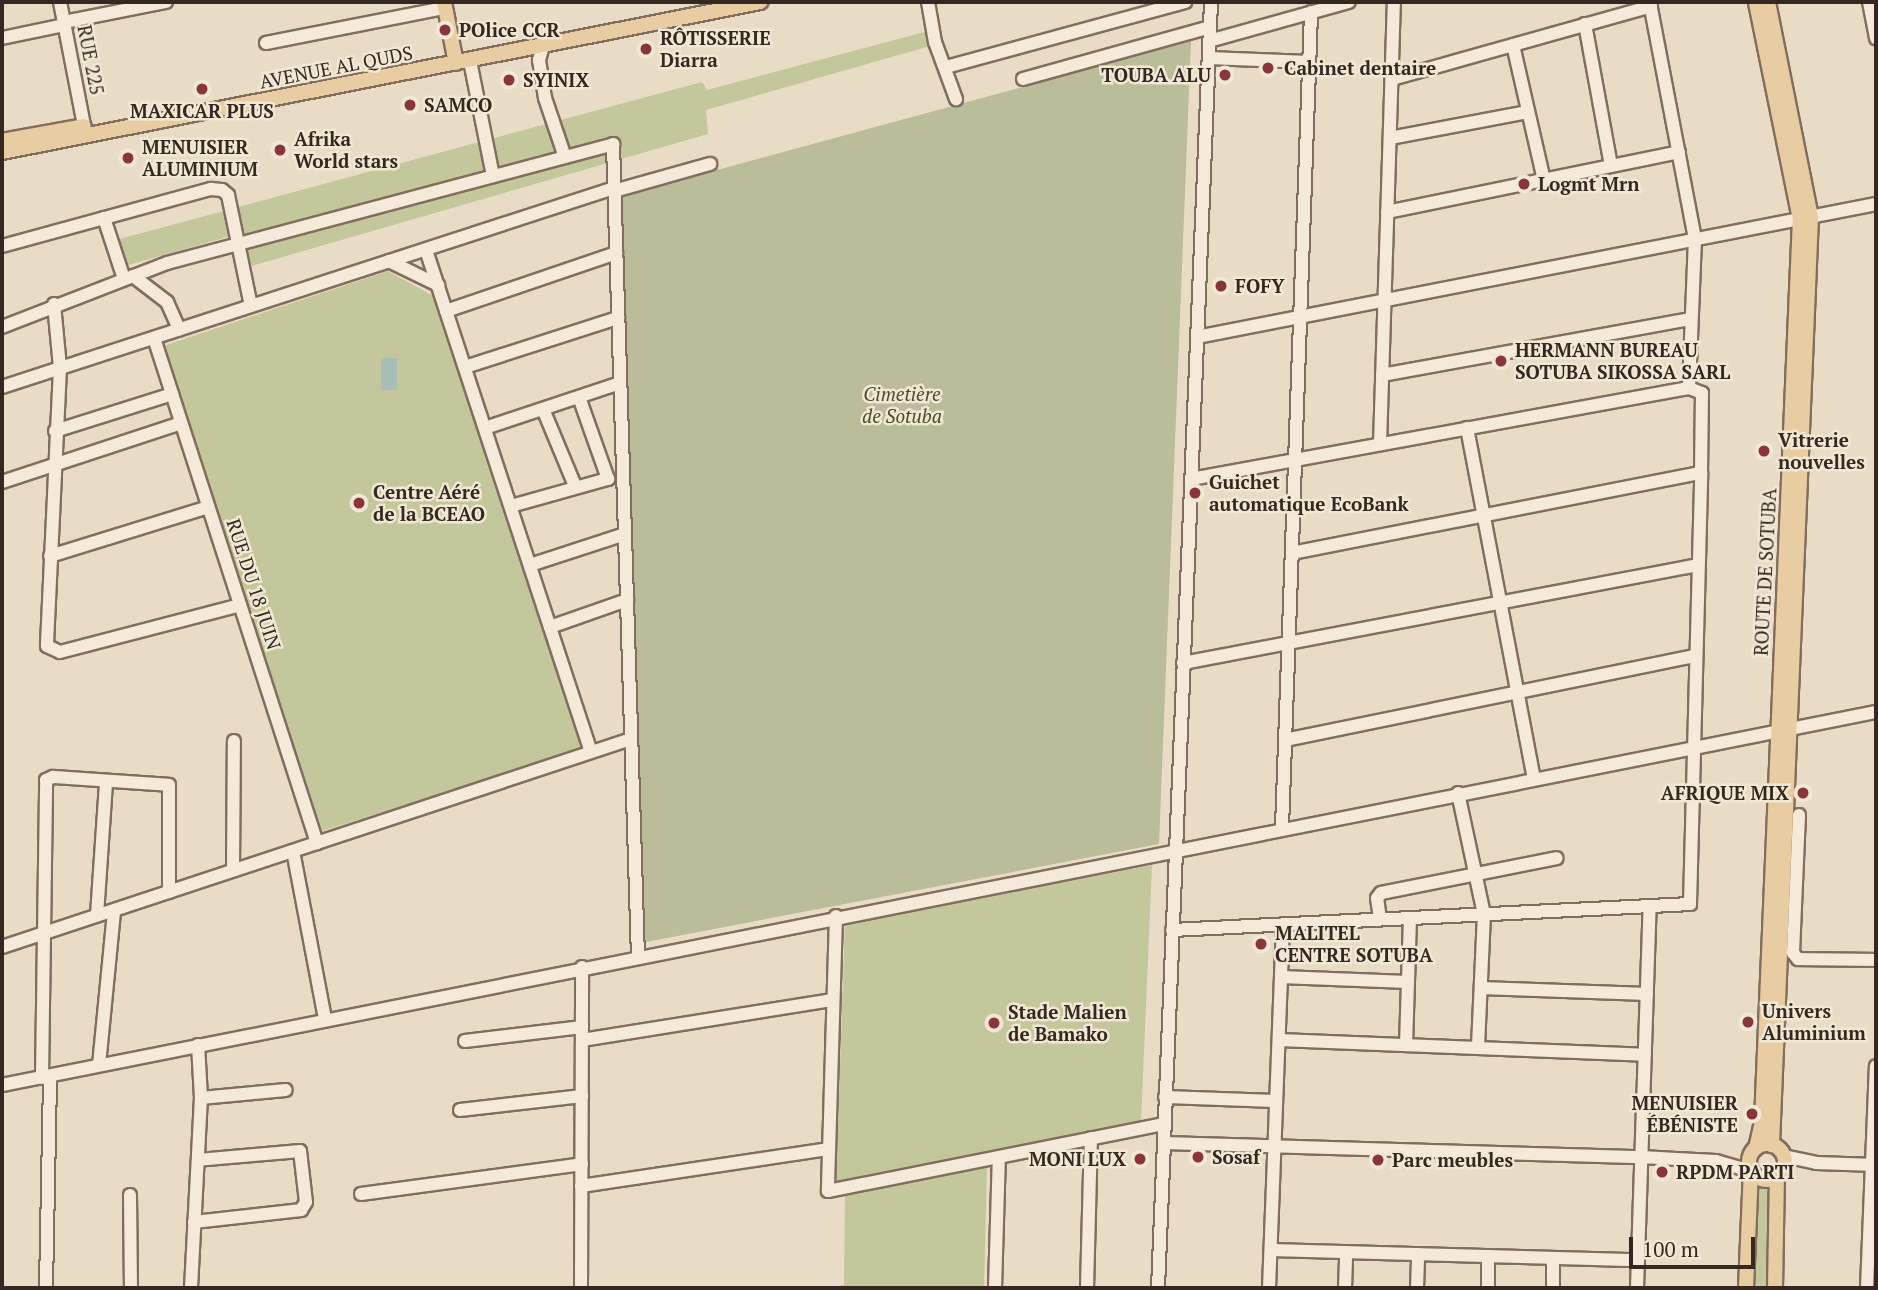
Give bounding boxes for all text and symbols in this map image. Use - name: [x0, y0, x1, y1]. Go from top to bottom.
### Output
- place label: POlice CCR: [459, 19, 560, 41]
- marker: POlice CCR: [437, 22, 453, 38]
- street label: RUE 225: [73, 23, 109, 97]
- place label: RÔTISSERIE Diarra: [660, 27, 771, 71]
- street label: AVENUE AL QUDS: [257, 41, 415, 93]
- marker: RÔTISSERIE Diarra: [638, 41, 654, 57]
- place label: Cabinet dentaire: [1284, 57, 1436, 79]
- marker: Cabinet dentaire: [1258, 58, 1278, 78]
- place label: TOUBA ALU: [1101, 64, 1211, 86]
- marker: TOUBA ALU: [1217, 67, 1233, 83]
- place label: SYINIX: [523, 69, 589, 91]
- marker: SYINIX: [501, 72, 517, 88]
- marker: MAXICAR PLUS: [194, 81, 210, 97]
- place label: SAMCO: [424, 94, 492, 116]
- marker: SAMCO: [402, 97, 418, 113]
- place label: MAXICAR PLUS: [130, 100, 274, 122]
- place label: Afrika World stars: [294, 128, 398, 172]
- place label: MENUISIER ALUMINIUM: [142, 136, 258, 180]
- marker: Afrika World stars: [272, 142, 288, 158]
- marker: MENUISIER ALUMINIUM: [120, 150, 136, 166]
- place label: Logmt Mrn: [1538, 173, 1639, 195]
- marker: Logmt Mrn: [1516, 176, 1532, 192]
- place label: FOFY: [1235, 275, 1284, 297]
- marker: FOFY: [1213, 278, 1229, 294]
- place label: HERMANN BUREAU SOTUBA SIKOSSA SARL: [1515, 339, 1731, 383]
- marker: HERMANN BUREAU SOTUBA SIKOSSA SARL: [1493, 353, 1509, 369]
- park label: Cimetière de Sotuba: [862, 383, 942, 427]
- place label: Vitrerie nouvelles: [1778, 429, 1865, 473]
- marker: Vitrerie nouvelles: [1756, 443, 1772, 459]
- place label: Guichet automatique EcoBank: [1209, 471, 1409, 515]
- place label: Centre Aéré de la BCEAO: [373, 481, 485, 525]
- marker: Guichet automatique EcoBank: [1187, 485, 1203, 501]
- street label: ROUTE DE SOTUBA: [1749, 488, 1781, 656]
- marker: Centre Aéré de la BCEAO: [351, 495, 367, 511]
- street label: RUE DU 18 JUIN: [222, 516, 286, 652]
- place label: AFRIQUE MIX: [1661, 782, 1789, 804]
- marker: AFRIQUE MIX: [1795, 785, 1811, 801]
- place label: MALITEL CENTRE SOTUBA: [1275, 922, 1433, 966]
- marker: MALITEL CENTRE SOTUBA: [1253, 936, 1269, 952]
- place label: Univers Aluminium: [1762, 1000, 1866, 1044]
- place label: Stade Malien de Bamako: [1008, 1001, 1127, 1045]
- marker: Univers Aluminium: [1740, 1014, 1756, 1030]
- marker: Stade Malien de Bamako: [986, 1015, 1002, 1031]
- place label: MENUISIER ÉBÉNISTE: [1631, 1092, 1738, 1136]
- marker: MENUISIER ÉBÉNISTE: [1744, 1106, 1760, 1122]
- place label: Sosaf: [1212, 1146, 1260, 1168]
- place label: MONI LUX: [1029, 1148, 1126, 1170]
- marker: Sosaf: [1190, 1149, 1206, 1165]
- place label: Parc meubles: [1392, 1149, 1513, 1171]
- marker: MONI LUX: [1132, 1151, 1148, 1167]
- marker: Parc meubles: [1370, 1152, 1386, 1168]
- place label: RPDM PARTI: [1676, 1161, 1794, 1183]
- marker: RPDM PARTI: [1654, 1164, 1670, 1180]
- scale bar: [1633, 1224, 1759, 1268]
- text: 100 m: [1642, 1235, 1699, 1263]

